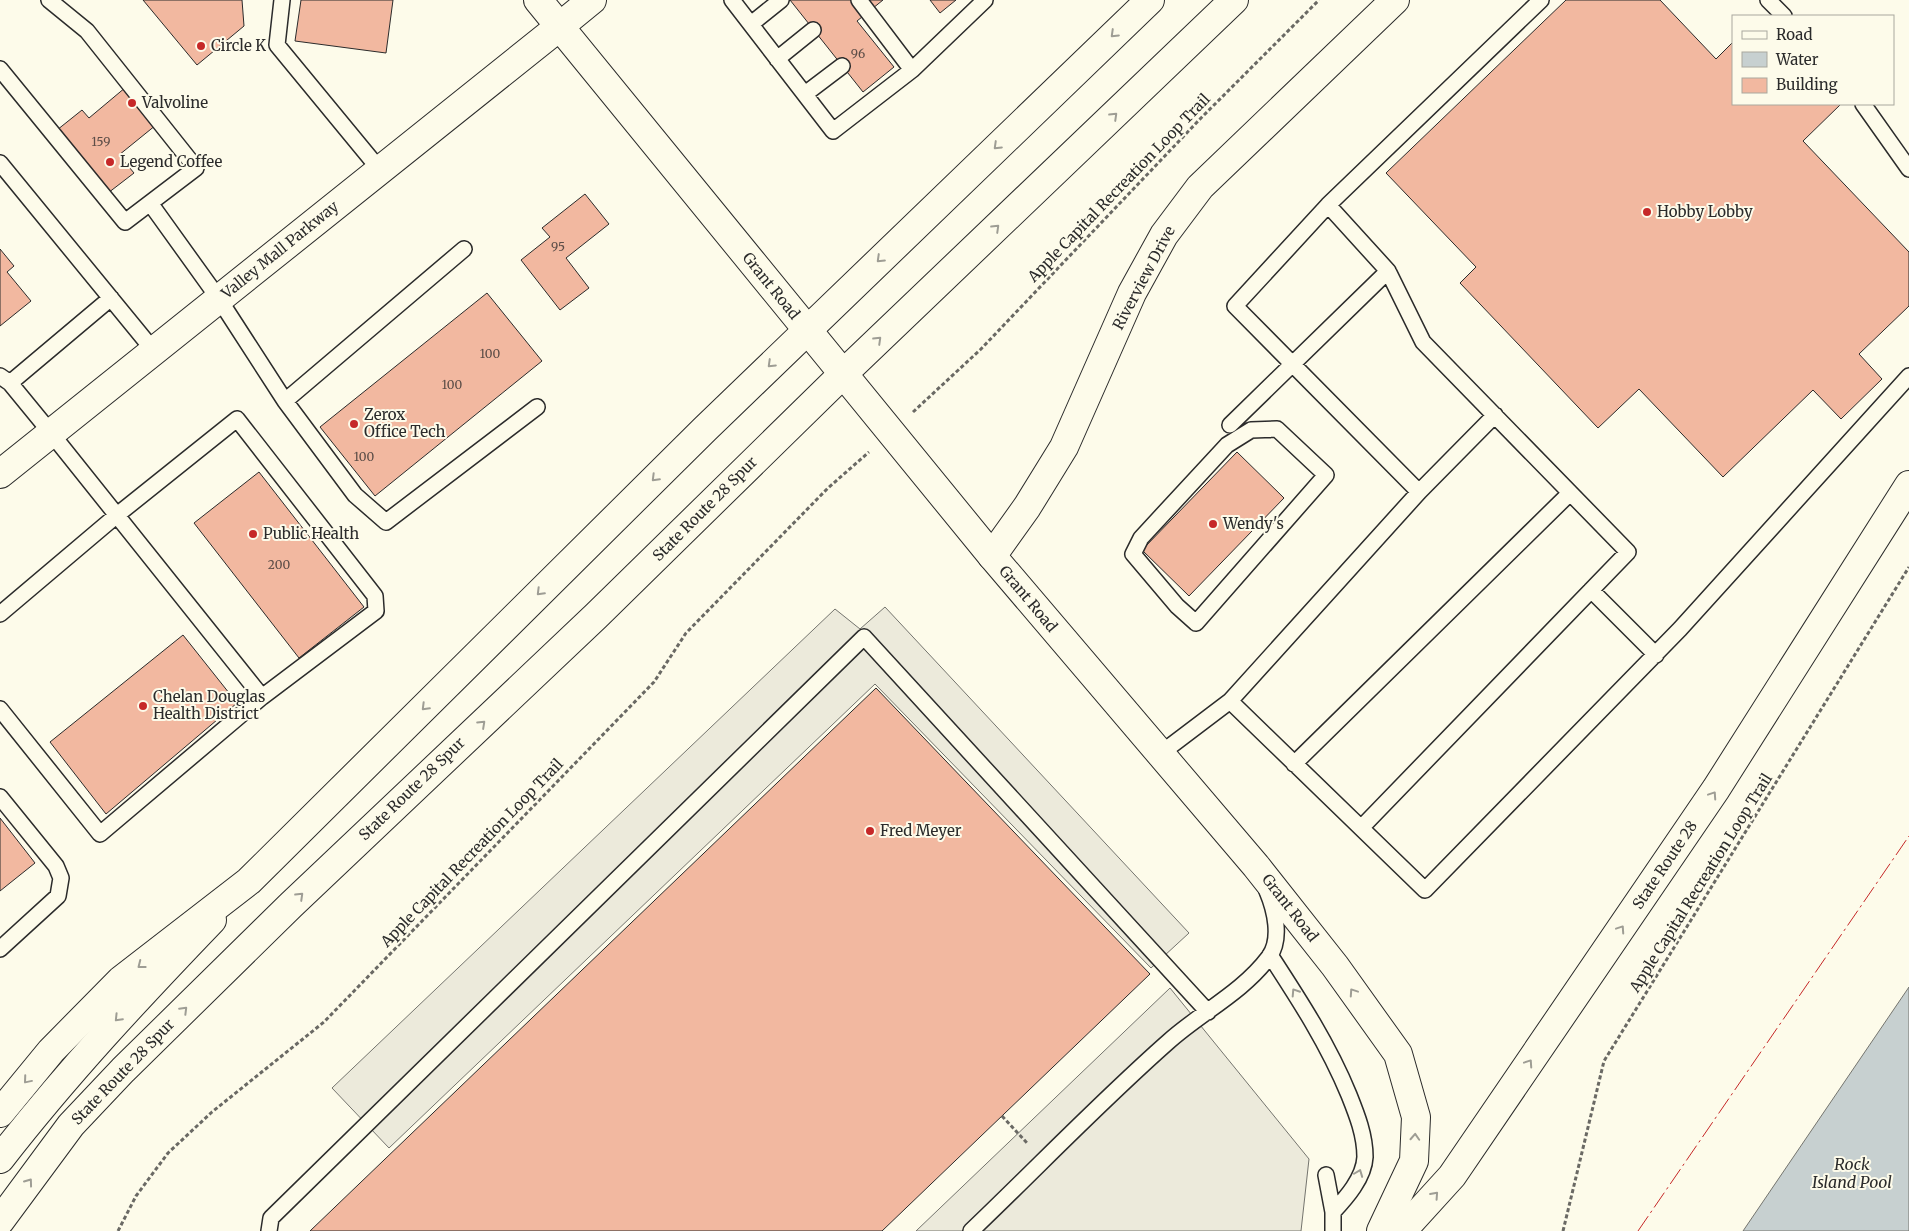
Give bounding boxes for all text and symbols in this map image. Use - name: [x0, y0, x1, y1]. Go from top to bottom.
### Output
- legend: [1732, 15, 1894, 105]
- text: Road: [1776, 25, 1812, 44]
- one-way arrow: [1111, 28, 1120, 37]
- place label: Circle K: [211, 36, 266, 55]
- marker: Circle K: [195, 40, 207, 52]
- house number: 96: [851, 46, 865, 61]
- text: Water: [1775, 50, 1819, 69]
- text: Building: [1776, 75, 1838, 94]
- street label: Apple Capital Recreation Loop Trail: [1023, 89, 1214, 286]
- place label: Valvoline: [141, 93, 208, 112]
- marker: Valvoline: [126, 97, 138, 109]
- one-way arrow: [1108, 113, 1117, 122]
- house number: 159: [92, 134, 110, 149]
- one-way arrow: [994, 140, 1003, 149]
- place label: Legend Coffee: [120, 152, 222, 171]
- marker: Legend Coffee: [104, 156, 116, 168]
- street label: Valley Mall Parkway: [217, 196, 342, 303]
- place label: Hobby Lobby: [1657, 202, 1753, 221]
- marker: Hobby Lobby: [1641, 206, 1653, 218]
- street label: Riverview Drive: [1108, 222, 1179, 333]
- one-way arrow: [990, 225, 999, 234]
- house number: 95: [551, 239, 565, 254]
- street label: Grant Road: [739, 248, 804, 323]
- one-way arrow: [877, 253, 886, 262]
- one-way arrow: [873, 337, 882, 346]
- house number: 100: [480, 346, 500, 361]
- one-way arrow: [768, 358, 777, 367]
- house number: 100: [442, 377, 462, 392]
- place label: Zerox Office Tech: [364, 405, 446, 441]
- marker: Zerox Office Tech: [348, 418, 360, 430]
- house number: 100: [354, 449, 374, 464]
- street label: State Route 28 Spur: [648, 452, 761, 565]
- one-way arrow: [652, 472, 661, 481]
- place label: Wendy's: [1222, 514, 1284, 533]
- marker: Wendy's: [1207, 518, 1219, 530]
- place label: Public Health: [263, 524, 359, 543]
- marker: Public Health: [247, 528, 259, 540]
- house number: 200: [268, 557, 290, 572]
- street label: Grant Road: [995, 562, 1062, 636]
- one-way arrow: [537, 586, 546, 595]
- place label: Chelan Douglas Health District: [153, 687, 265, 723]
- marker: Chelan Douglas Health District: [137, 700, 149, 712]
- one-way arrow: [422, 701, 431, 710]
- one-way arrow: [476, 720, 485, 729]
- street label: State Route 28 Spur: [355, 733, 469, 844]
- street label: Apple Capital Recreation Loop Trail: [376, 754, 567, 951]
- street label: Apple Capital Recreation Loop Trail: [1625, 770, 1776, 997]
- one-way arrow: [1707, 791, 1716, 800]
- street label: State Route 28: [1628, 817, 1701, 913]
- place label: Fred Meyer: [880, 821, 962, 840]
- marker: Fred Meyer: [864, 825, 876, 837]
- street label: Grant Road: [1258, 870, 1323, 945]
- one-way arrow: [295, 893, 304, 902]
- one-way arrow: [1615, 925, 1624, 934]
- one-way arrow: [138, 959, 147, 967]
- one-way arrow: [1350, 988, 1359, 997]
- one-way arrow: [1291, 989, 1301, 998]
- one-way arrow: [179, 1006, 188, 1015]
- one-way arrow: [115, 1012, 124, 1021]
- street label: State Route 28 Spur: [67, 1014, 178, 1129]
- one-way arrow: [1523, 1059, 1532, 1069]
- one-way arrow: [23, 1074, 32, 1083]
- one-way arrow: [1409, 1133, 1420, 1141]
- water label: Rock Island Pool: [1812, 1154, 1892, 1192]
- one-way arrow: [1354, 1169, 1364, 1177]
- one-way arrow: [22, 1178, 32, 1187]
- one-way arrow: [1429, 1191, 1438, 1200]

